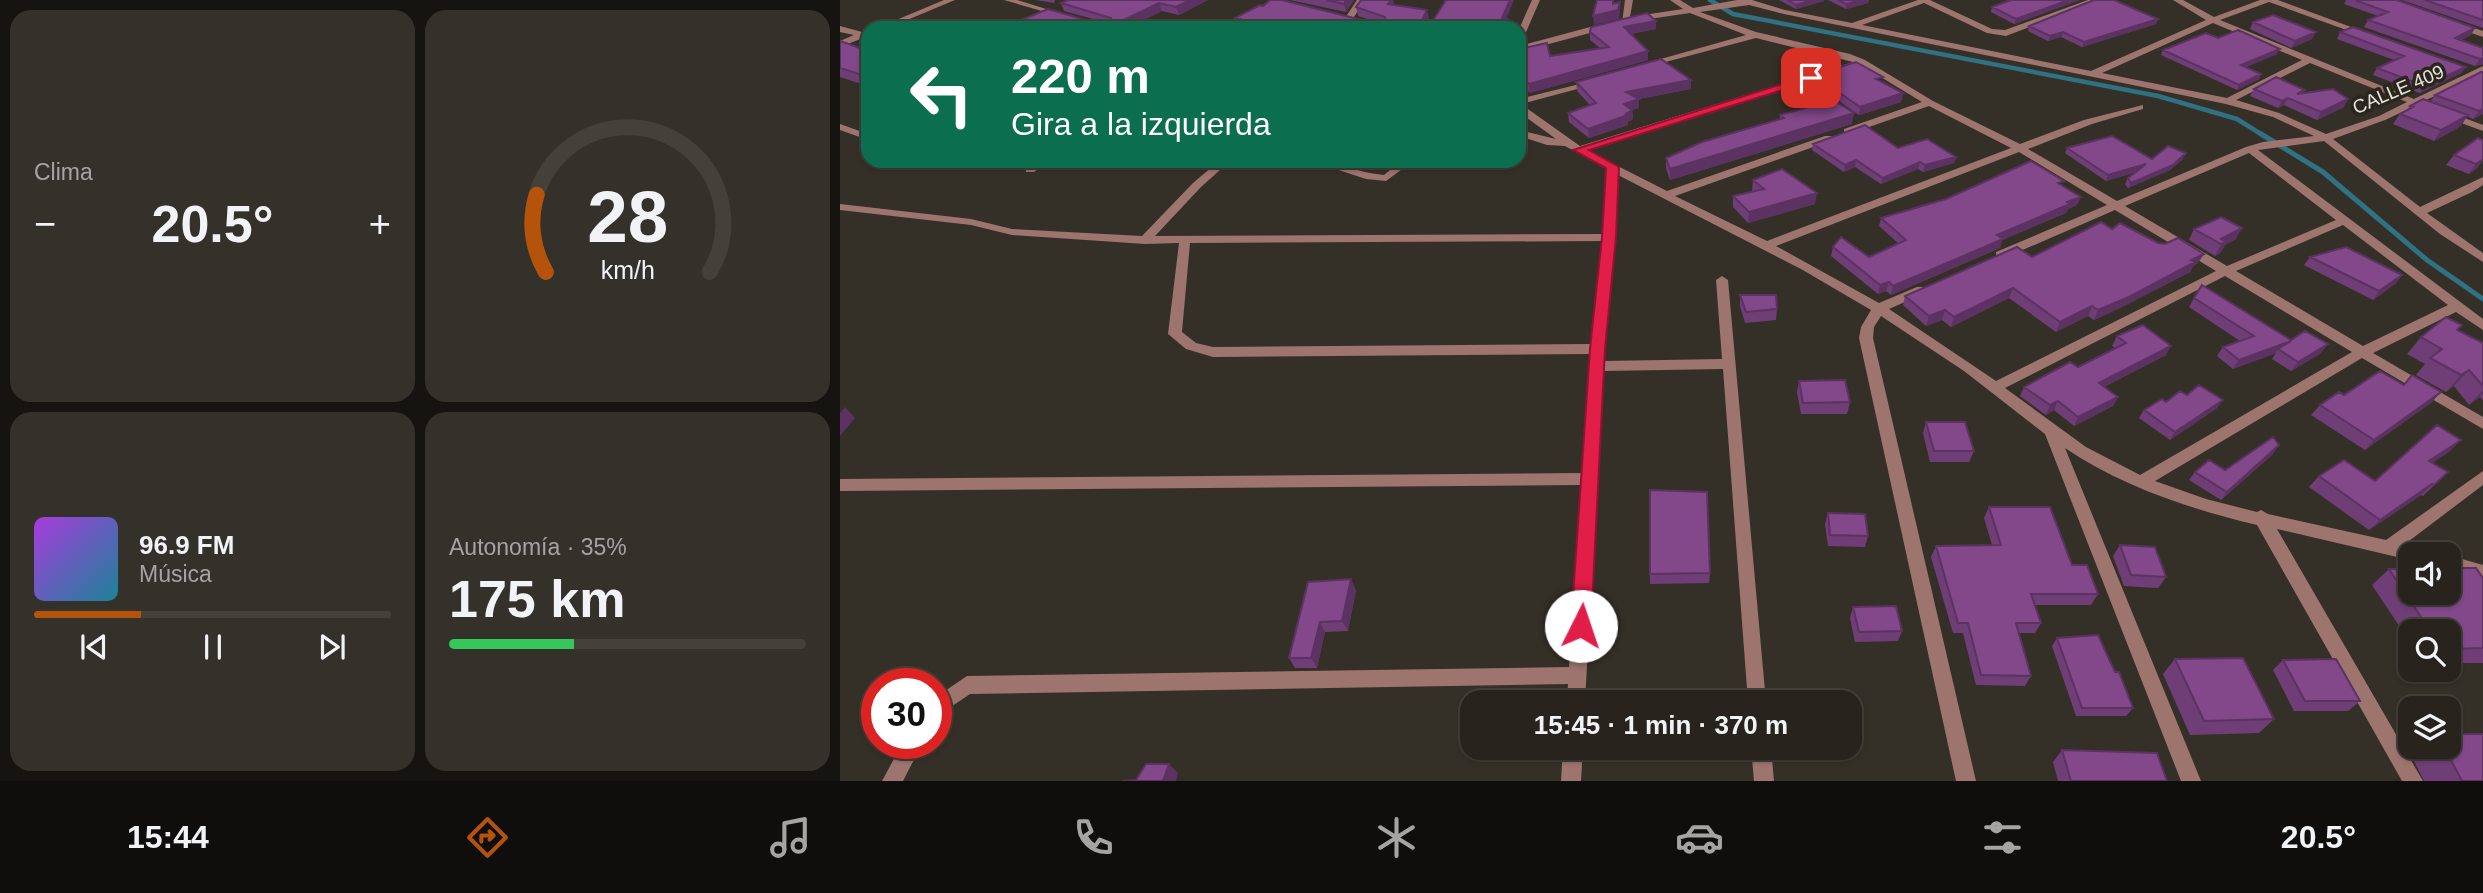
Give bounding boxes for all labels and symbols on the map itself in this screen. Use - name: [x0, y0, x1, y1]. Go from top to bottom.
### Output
- pin: [1781, 48, 1841, 108]
- street label: CALLE 409: [2349, 61, 2447, 118]
- position arrow: [1544, 589, 1618, 663]
- speed limit sign: 30: [861, 668, 952, 759]

